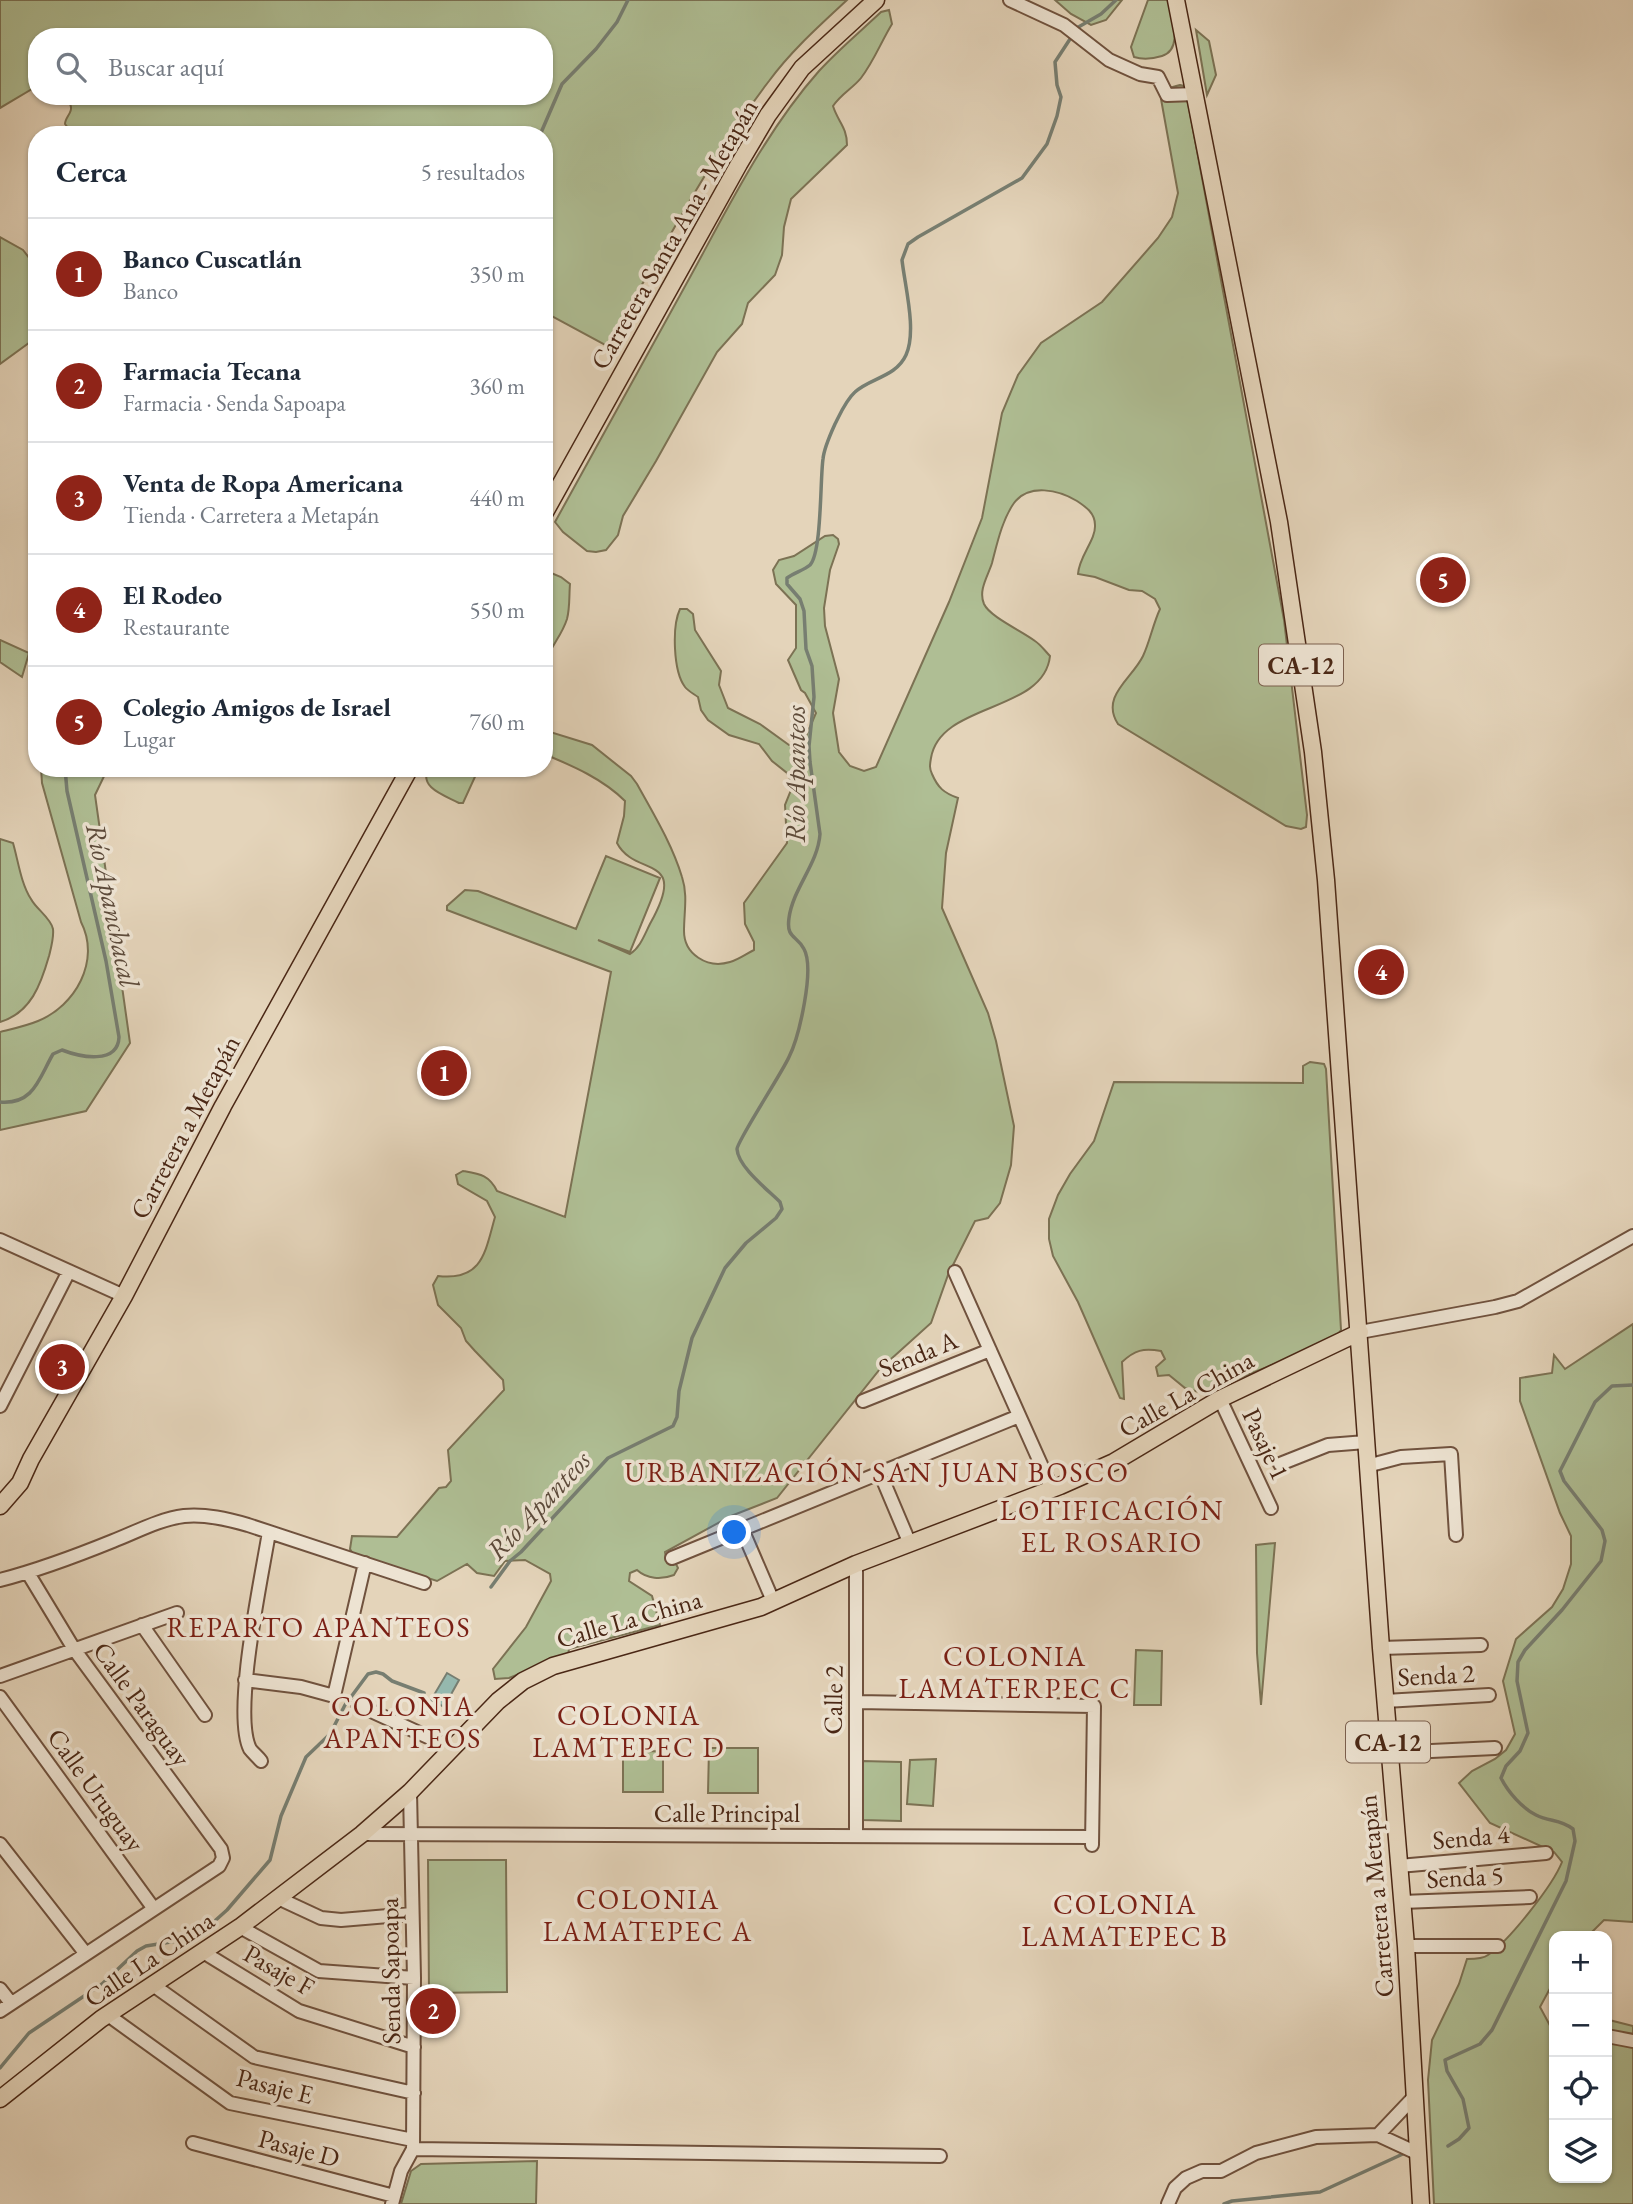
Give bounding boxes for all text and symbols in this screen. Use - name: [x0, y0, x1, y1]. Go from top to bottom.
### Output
- search box: [28, 28, 553, 105]
- icon: search: [52, 48, 90, 86]
- text: Buscar aquí: [108, 50, 224, 84]
- street label: Carretera Santa Ana - Metapán: [582, 92, 766, 375]
- text: Cerca: [56, 152, 127, 191]
- text: 5 resultados: [421, 157, 525, 187]
- text: Banco Cuscatlán: [123, 242, 302, 276]
- text: 1: [73, 259, 85, 289]
- text: 350 m: [469, 259, 525, 289]
- text: Banco: [123, 276, 178, 306]
- text: Farmacia Tecana: [123, 354, 301, 388]
- text: 2: [73, 371, 85, 401]
- text: 360 m: [469, 371, 525, 401]
- text: Farmacia · Senda Sapoapa: [123, 388, 346, 418]
- text: Venta de Ropa Americana: [123, 466, 403, 500]
- text: 3: [73, 483, 85, 513]
- text: 440 m: [469, 483, 525, 513]
- text: Tienda · Carretera a Metapán: [123, 500, 379, 530]
- pin: 5: [1420, 554, 1466, 606]
- text: El Rodeo: [123, 578, 222, 612]
- text: 4: [73, 595, 85, 625]
- text: 550 m: [469, 595, 525, 625]
- text: Restaurante: [123, 612, 230, 642]
- road number: CA-12: [1259, 644, 1343, 686]
- text: Colegio Amigos de Israel: [123, 690, 391, 724]
- water label: Río Apanteos: [777, 705, 813, 843]
- text: 5: [73, 707, 85, 737]
- text: 760 m: [469, 707, 525, 737]
- text: Lugar: [123, 724, 175, 754]
- water label: Río Apanchacal: [78, 820, 148, 991]
- pin: 4: [1358, 946, 1404, 998]
- street label: Carretera a Metapán: [122, 1029, 248, 1225]
- pin: 1: [421, 1047, 467, 1099]
- street label: Senda A: [873, 1322, 964, 1385]
- pin: 3: [39, 1341, 85, 1393]
- street label: Calle La China: [1112, 1343, 1260, 1445]
- street label: Pasaje 1: [1235, 1403, 1297, 1485]
- water label: Río Apanteos: [478, 1442, 598, 1568]
- district label: URBANIZACIÓN SAN JUAN BOSCO: [624, 1454, 1130, 1490]
- district label: LOTIFICACIÓN EL ROSARIO: [1000, 1492, 1224, 1560]
- your location: [717, 1515, 751, 1549]
- street label: Calle La China: [552, 1582, 706, 1656]
- district label: REPARTO APANTEOS: [166, 1609, 472, 1645]
- street label: Calle Paraguay: [85, 1635, 199, 1773]
- district label: COLONIA LAMATERPEC C: [899, 1638, 1131, 1706]
- street label: Senda 2: [1397, 1656, 1476, 1694]
- street label: Calle 2: [815, 1665, 851, 1735]
- district label: COLONIA APANTEOS: [323, 1688, 482, 1756]
- district label: COLONIA LAMTEPEC D: [532, 1697, 726, 1765]
- street label: Calle Uruguay: [40, 1721, 153, 1859]
- road number: CA-12: [1346, 1722, 1430, 1762]
- street label: Carretera a Metapán: [1350, 1793, 1402, 1999]
- street label: Calle Principal: [654, 1796, 800, 1830]
- street label: Senda 4: [1431, 1817, 1511, 1857]
- street label: Senda 5: [1426, 1858, 1504, 1896]
- district label: COLONIA LAMATEPEC A: [543, 1881, 753, 1949]
- district label: COLONIA LAMATEPEC B: [1021, 1886, 1229, 1954]
- street label: Senda Sapoapa: [372, 1897, 408, 2045]
- street label: Calle La China: [77, 1903, 221, 2015]
- map controls: [1549, 1931, 1612, 2183]
- button: +: [1549, 1931, 1612, 1994]
- street label: Pasaje F: [237, 1936, 321, 2004]
- pin: 2: [410, 1985, 456, 2037]
- button: −: [1549, 1994, 1612, 2057]
- button: locate: [1549, 2057, 1612, 2120]
- street label: Pasaje E: [233, 2060, 317, 2112]
- button: layers: [1549, 2120, 1612, 2183]
- street label: Pasaje D: [255, 2121, 343, 2175]

